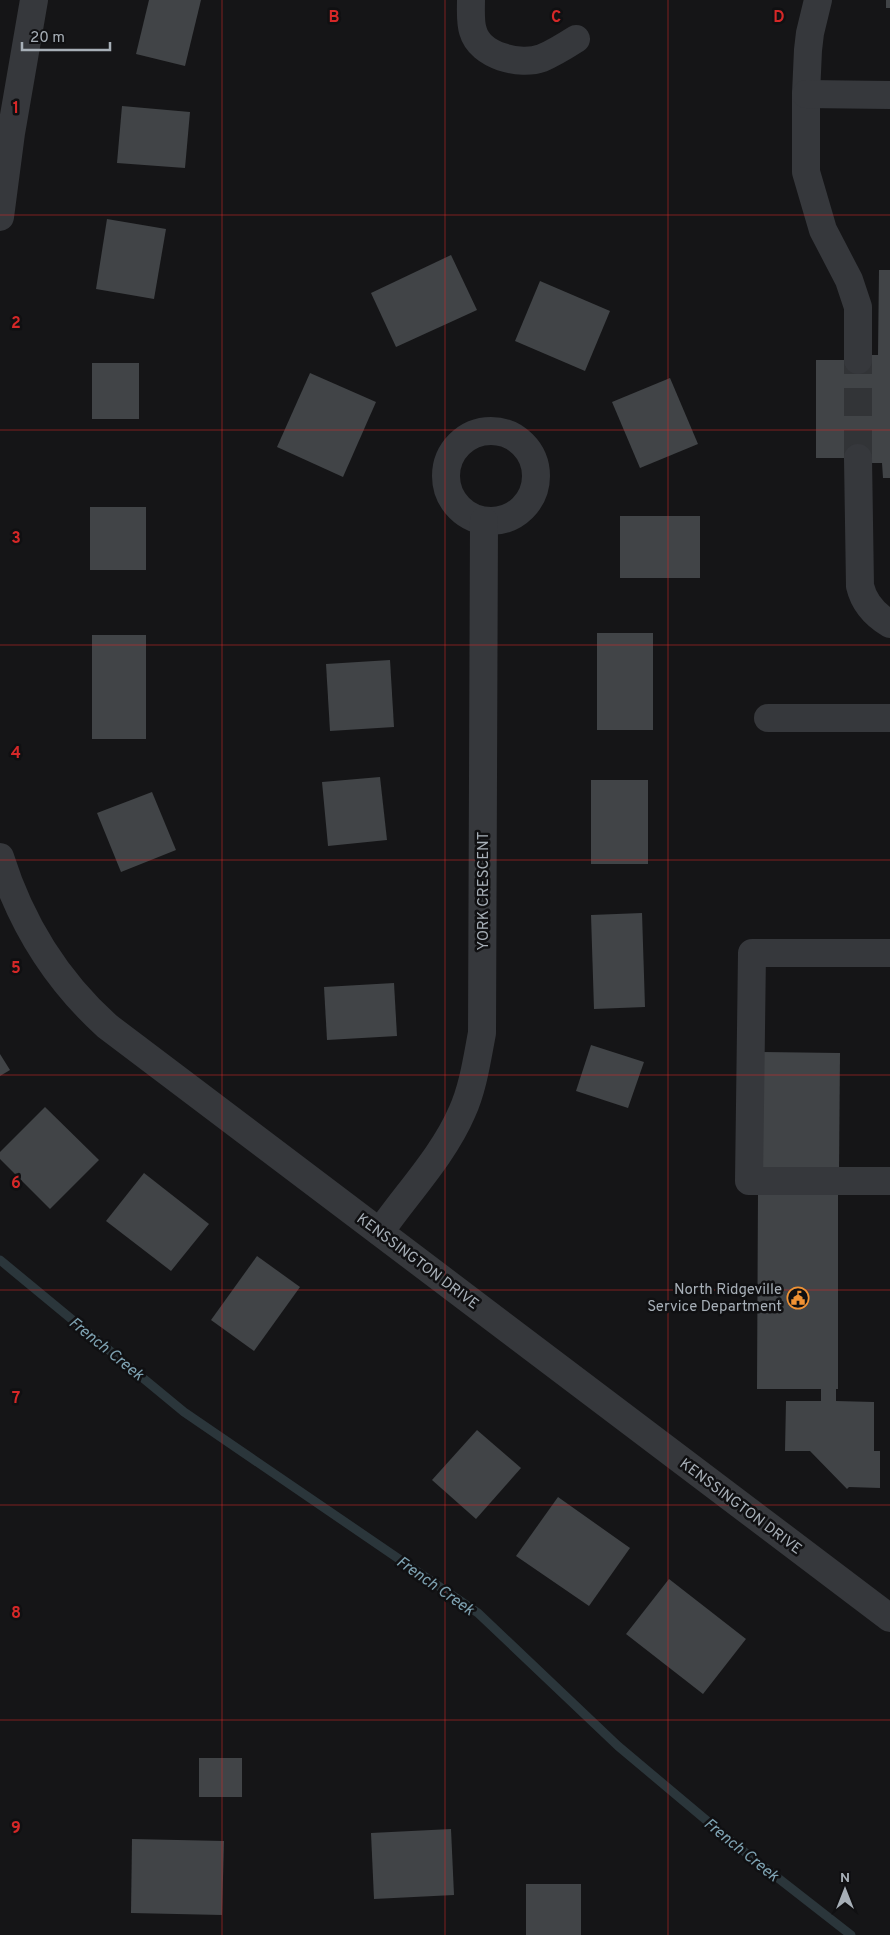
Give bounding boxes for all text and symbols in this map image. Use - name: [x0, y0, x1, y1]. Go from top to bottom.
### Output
- text: B: [328, 8, 340, 28]
- text: C: [551, 8, 561, 28]
- text: D: [773, 8, 785, 28]
- scale bar: [22, 20, 110, 52]
- text: 20 m: [30, 29, 65, 48]
- text: 1: [13, 99, 19, 119]
- text: 2: [11, 314, 21, 334]
- text: 3: [11, 529, 21, 549]
- text: 4: [11, 744, 21, 764]
- street label: YORK CRESCENT: [475, 832, 494, 950]
- text: 5: [11, 959, 21, 979]
- text: 6: [11, 1174, 21, 1194]
- street label: KENSSINGTON DRIVE: [352, 1210, 482, 1314]
- place label: North Ridgeville Service Department: [647, 1281, 782, 1317]
- public building icon: North Ridgeville Service Department: [786, 1286, 810, 1310]
- water label: French Creek: [64, 1313, 148, 1386]
- text: 7: [12, 1389, 20, 1409]
- street label: KENSSINGTON DRIVE: [675, 1455, 805, 1559]
- water label: French Creek: [392, 1552, 478, 1621]
- text: 8: [11, 1604, 21, 1624]
- water label: French Creek: [699, 1814, 783, 1887]
- text: 9: [11, 1819, 21, 1839]
- north arrow: [820, 1865, 870, 1915]
- text: N: [840, 1870, 850, 1887]

